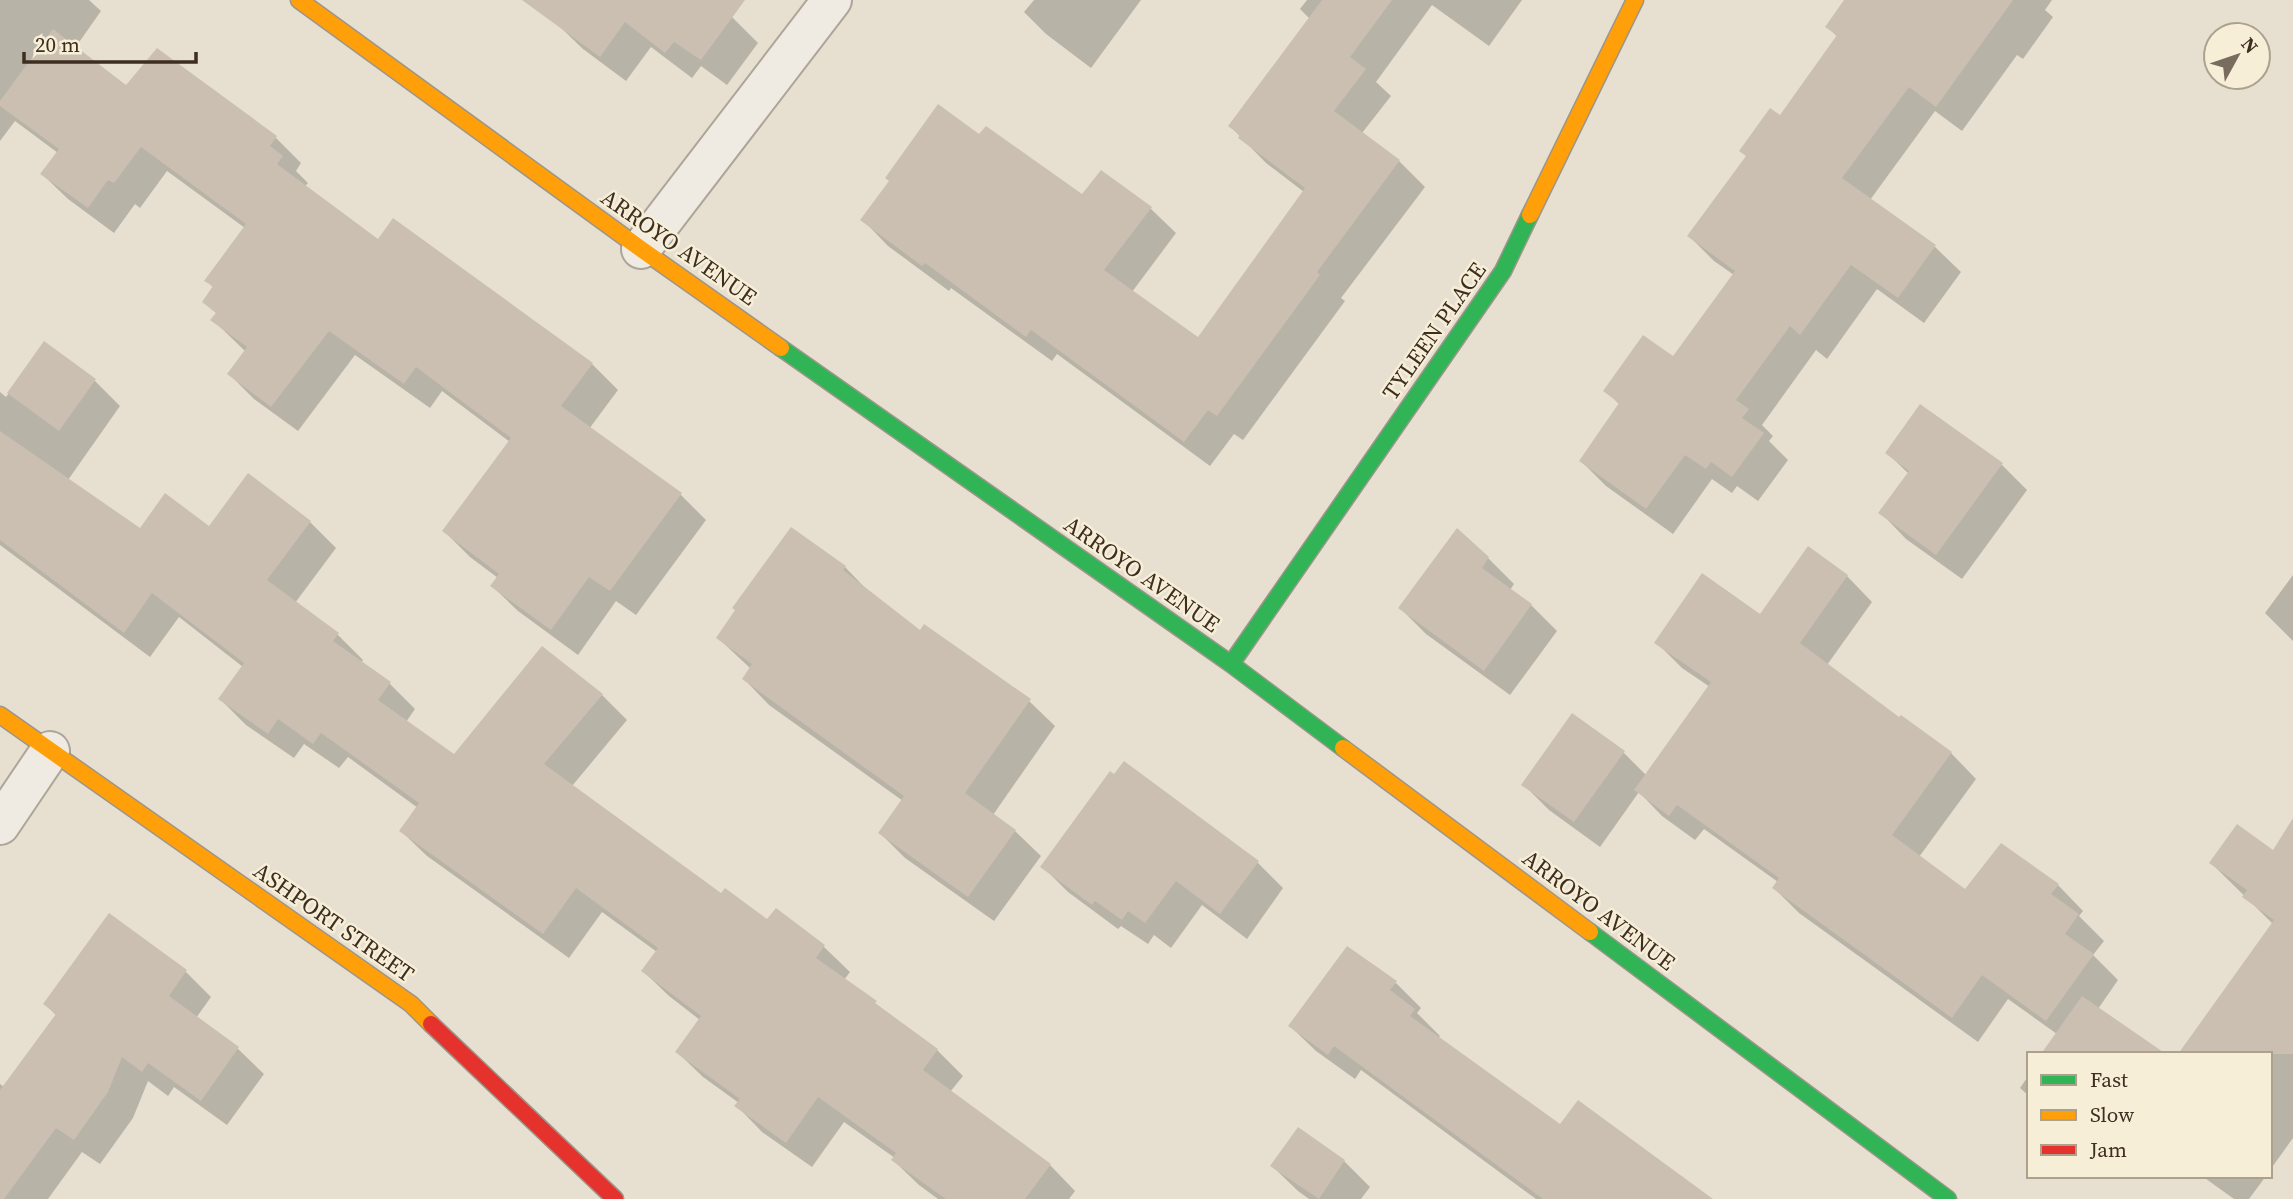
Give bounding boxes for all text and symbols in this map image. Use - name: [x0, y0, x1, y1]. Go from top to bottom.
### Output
- scale bar: [24, 21, 196, 65]
- north arrow: [2202, 21, 2272, 91]
- text: 20 m: [35, 30, 80, 59]
- text: N: [2236, 31, 2265, 59]
- street label: ARROYO AVENUE: [595, 181, 763, 313]
- street label: TYLEEN PLACE: [1375, 256, 1493, 406]
- street label: ARROYO AVENUE: [1058, 508, 1226, 640]
- street label: ARROYO AVENUE: [1516, 842, 1682, 978]
- street label: ASHPORT STREET: [247, 855, 421, 989]
- legend: [2027, 1052, 2272, 1178]
- text: Fast: [2090, 1065, 2128, 1094]
- text: Slow: [2090, 1100, 2134, 1129]
- text: Jam: [2089, 1135, 2127, 1164]

